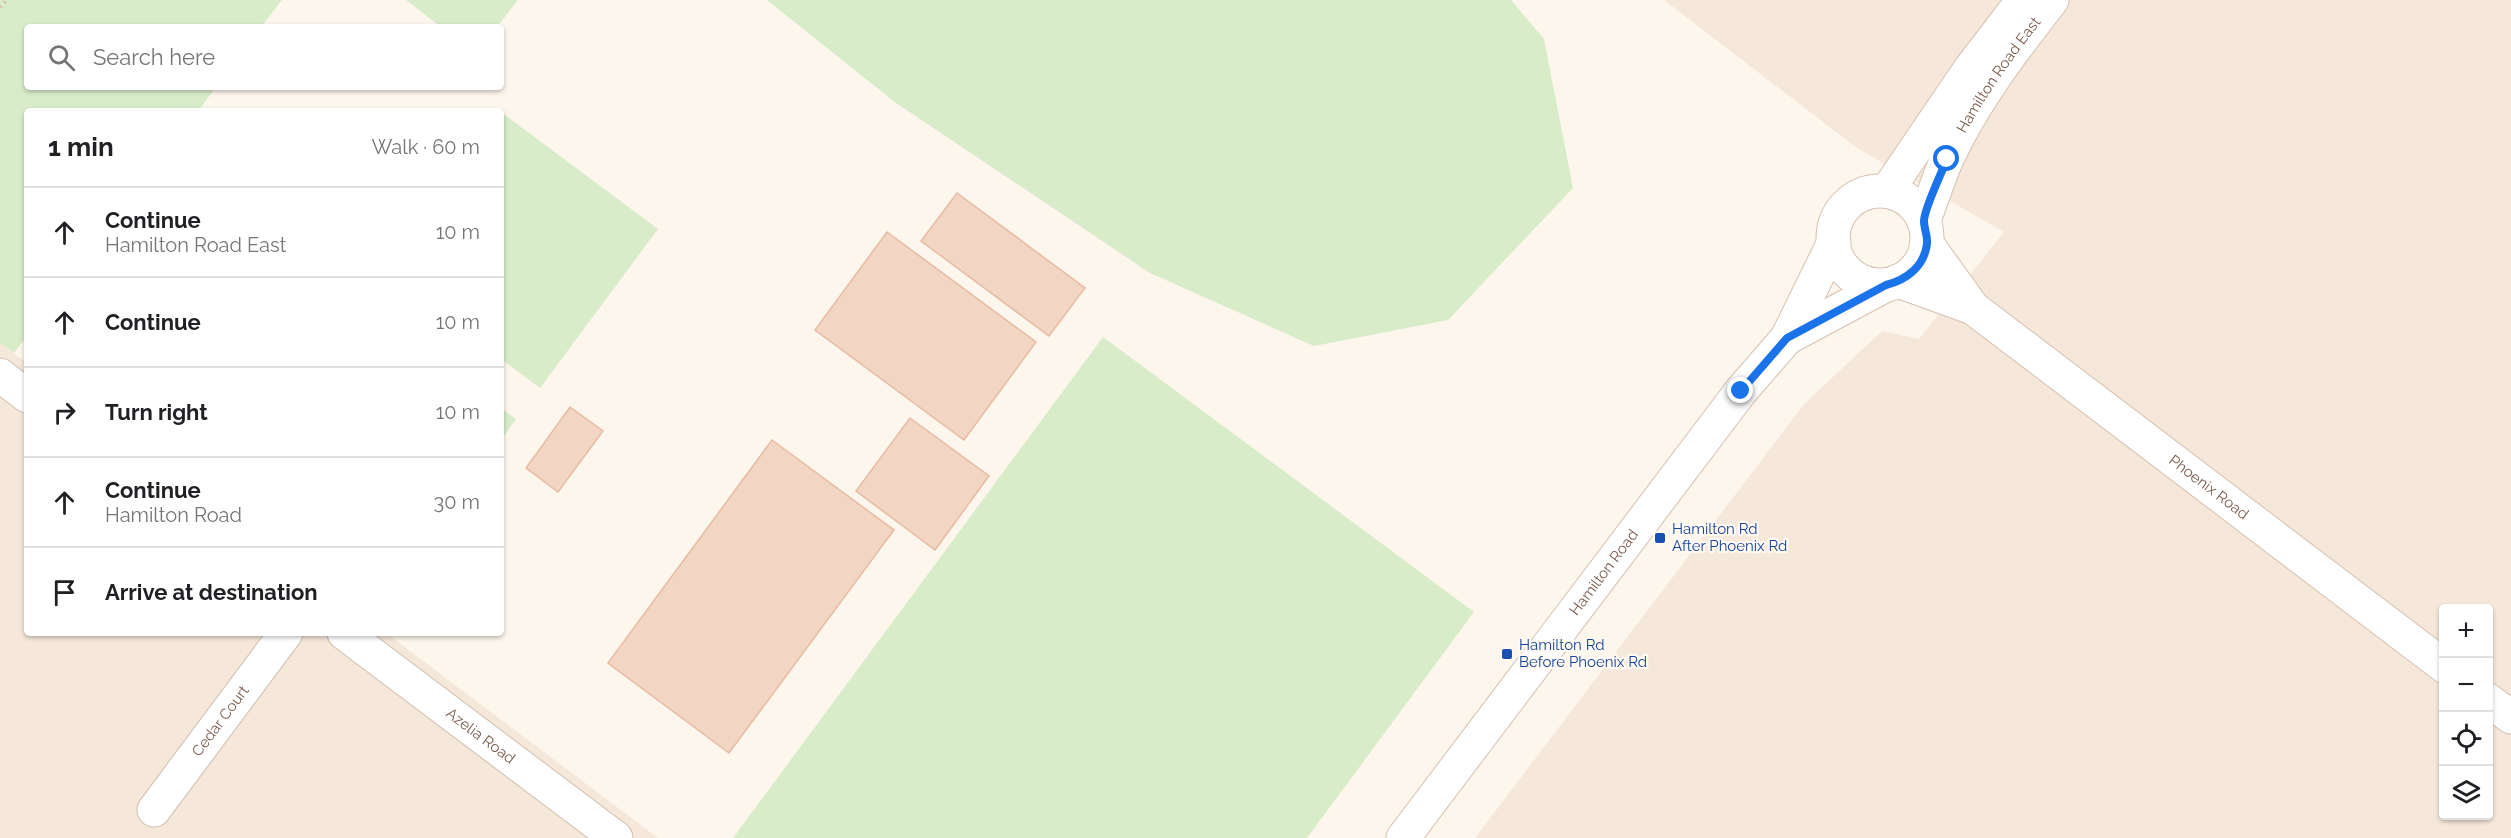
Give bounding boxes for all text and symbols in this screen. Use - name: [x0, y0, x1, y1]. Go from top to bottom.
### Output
- street label: Hamilton Road East: [1953, 13, 2044, 136]
- search box: [24, 24, 504, 90]
- icon: search: [45, 41, 78, 74]
- text: Search here: [93, 44, 215, 70]
- text: 1 min: [48, 132, 114, 162]
- text: Walk · 60 m: [371, 135, 480, 159]
- route start: [1933, 145, 1959, 171]
- text: Continue: [105, 207, 201, 233]
- icon: ahead: [48, 216, 81, 249]
- text: 10 m: [436, 220, 480, 244]
- text: Hamilton Road East: [105, 233, 286, 257]
- icon: ahead: [48, 306, 81, 339]
- text: Continue: [105, 309, 201, 335]
- text: 10 m: [436, 310, 480, 334]
- route end: [1727, 377, 1753, 403]
- icon: right: [48, 396, 81, 429]
- text: Turn right: [105, 399, 208, 425]
- text: 10 m: [436, 400, 480, 424]
- street label: Phoenix Road: [2165, 451, 2252, 523]
- text: Continue: [105, 477, 201, 503]
- icon: ahead: [48, 486, 81, 519]
- text: 30 m: [434, 490, 480, 514]
- text: Hamilton Road: [105, 503, 242, 527]
- place label: Hamilton Rd After Phoenix Rd: [1672, 520, 1787, 555]
- street label: Hamilton Road: [1566, 526, 1642, 619]
- marker: Hamilton Rd After Phoenix Rd: [1653, 531, 1667, 545]
- icon: arrive: [48, 576, 81, 609]
- text: Arrive at destination: [105, 579, 318, 605]
- map controls: [2439, 604, 2493, 820]
- button: +: [2439, 604, 2493, 658]
- place label: Hamilton Rd Before Phoenix Rd: [1519, 636, 1647, 671]
- marker: Hamilton Rd Before Phoenix Rd: [1500, 647, 1514, 661]
- button: −: [2439, 658, 2493, 712]
- street label: Cedar Court: [188, 682, 253, 760]
- street label: Azelia Road: [443, 704, 519, 768]
- button: locate: [2439, 712, 2493, 766]
- button: layers: [2439, 766, 2493, 820]

